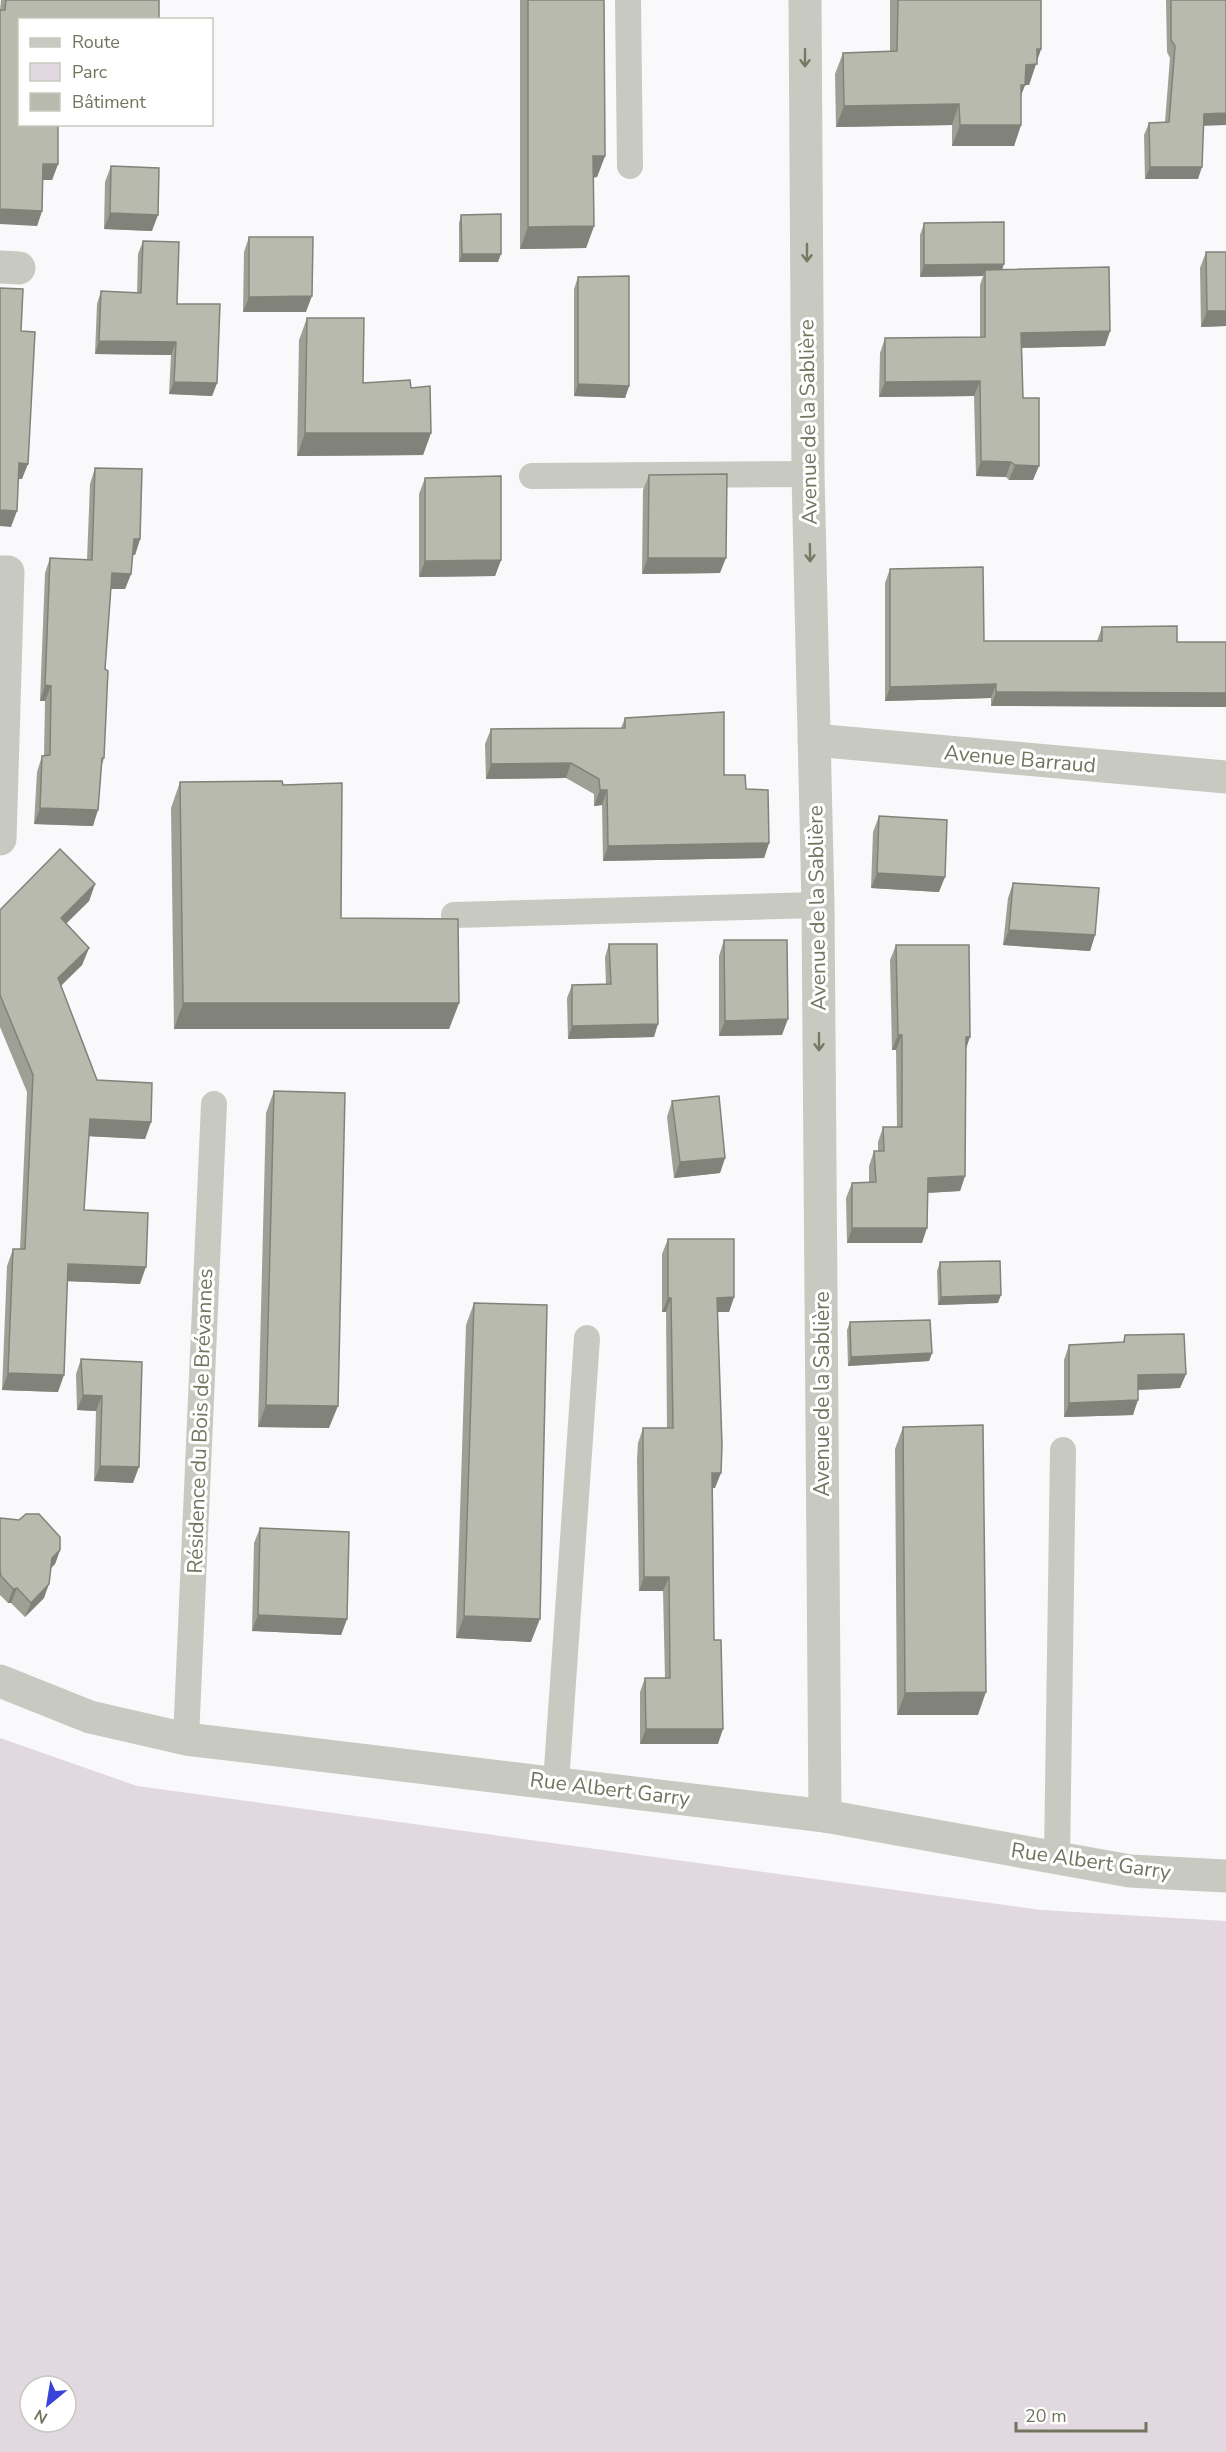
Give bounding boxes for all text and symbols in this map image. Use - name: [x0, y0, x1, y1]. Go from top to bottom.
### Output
- legend: [18, 18, 213, 126]
- text: Route: [72, 30, 120, 54]
- one-way arrow: [799, 48, 811, 68]
- text: Parc: [72, 60, 107, 84]
- text: Bâtiment: [72, 90, 146, 114]
- one-way arrow: [801, 243, 813, 263]
- street label: Avenue de la Sablière: [792, 319, 824, 525]
- one-way arrow: [804, 543, 816, 563]
- street label: Avenue Barraud: [943, 738, 1097, 780]
- street label: Avenue de la Sablière: [801, 805, 833, 1011]
- one-way arrow: [813, 1032, 825, 1052]
- street label: Résidence du Bois de Brévannes: [181, 1268, 219, 1574]
- street label: Avenue de la Sablière: [808, 1291, 836, 1497]
- street label: Rue Albert Garry: [528, 1765, 692, 1813]
- street label: Rue Albert Garry: [1009, 1836, 1173, 1886]
- north arrow: [18, 2374, 78, 2434]
- scale bar: [1016, 2395, 1146, 2433]
- text: N: [30, 2404, 52, 2429]
- text: 20 m: [1025, 2404, 1067, 2428]

